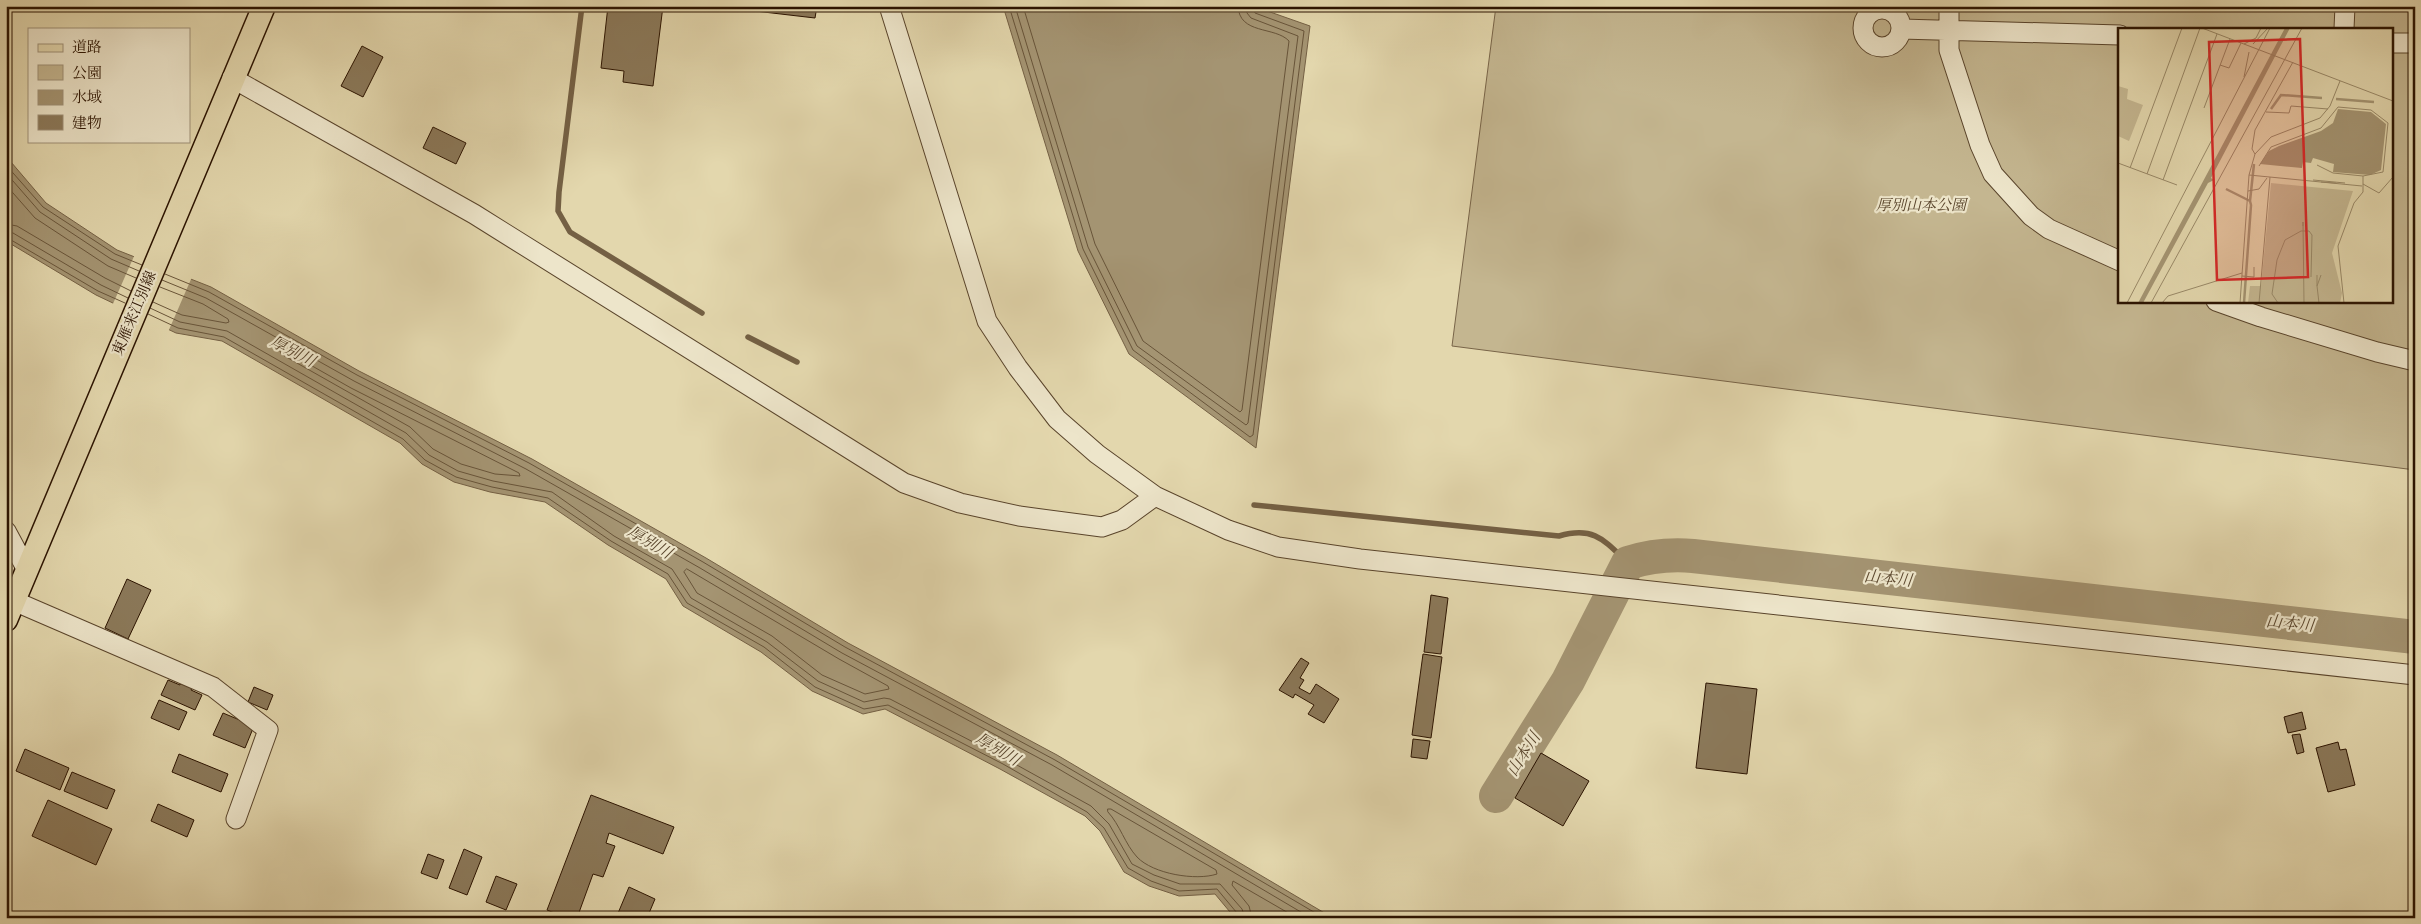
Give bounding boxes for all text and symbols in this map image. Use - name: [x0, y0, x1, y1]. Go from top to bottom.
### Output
- legend: [28, 28, 190, 142]
- inset map: [2118, 28, 2394, 302]
- text: 道路: [72, 38, 102, 56]
- text: 公園: [72, 64, 102, 82]
- text: 水域: [72, 88, 102, 106]
- text: 建物: [72, 114, 102, 132]
- park label: 厚別山本公園: [1876, 196, 1969, 214]
- street label: 東雁来江別線: [108, 268, 160, 358]
- water label: 厚別川: [267, 331, 320, 372]
- water label: 厚別川: [625, 521, 677, 564]
- water label: 山本川: [1863, 566, 1915, 590]
- water label: 山本川: [2265, 611, 2317, 635]
- water label: 山本川: [1502, 727, 1545, 779]
- water label: 厚別川: [973, 728, 1025, 771]

